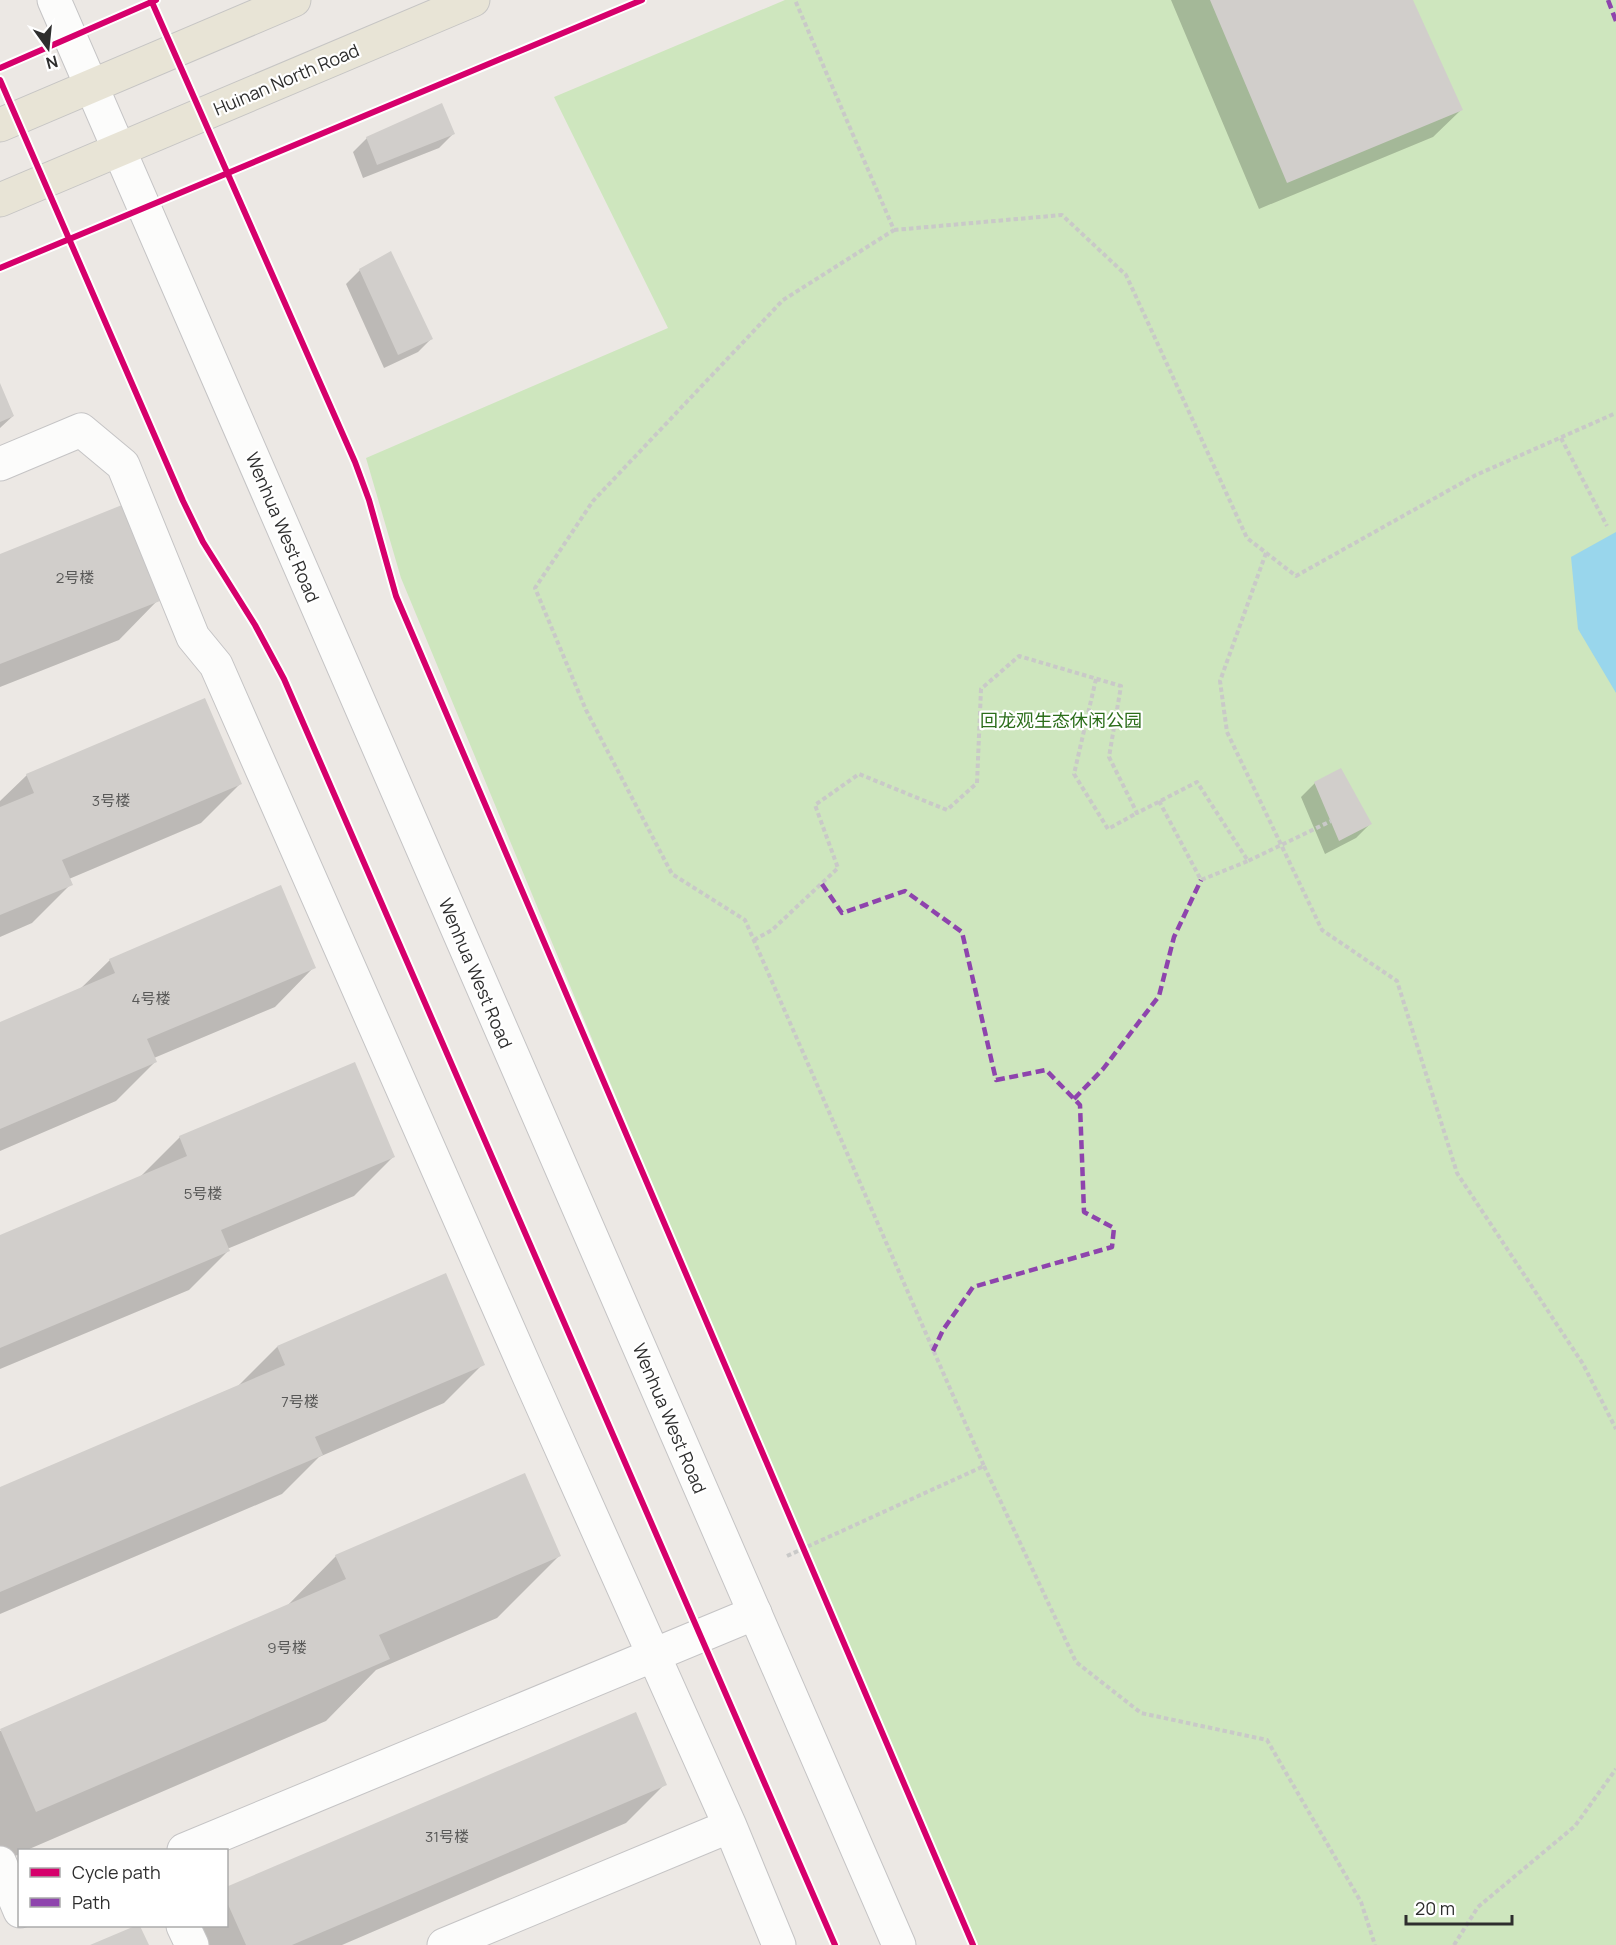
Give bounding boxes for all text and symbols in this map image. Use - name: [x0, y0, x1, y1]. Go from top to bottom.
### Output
- north arrow: [18, 18, 78, 78]
- street label: Huinan North Road: [210, 38, 362, 120]
- text: N: [43, 50, 60, 75]
- street label: Wenhua West Road: [241, 448, 325, 606]
- house number: 2号楼: [56, 567, 94, 588]
- park label: 回龙观生态休闲公园: [980, 708, 1142, 732]
- house number: 3号楼: [92, 790, 130, 811]
- street label: Wenhua West Road: [434, 894, 518, 1052]
- house number: 4号楼: [132, 988, 170, 1009]
- house number: 5号楼: [184, 1183, 222, 1204]
- street label: Wenhua West Road: [628, 1339, 712, 1497]
- house number: 7号楼: [281, 1391, 319, 1412]
- house number: 9号楼: [267, 1637, 307, 1658]
- house number: 31号楼: [425, 1826, 469, 1847]
- legend: [18, 1849, 228, 1927]
- text: Cycle path: [72, 1860, 161, 1884]
- scale bar: [1406, 1888, 1512, 1926]
- text: Path: [72, 1890, 110, 1914]
- text: 20 m: [1415, 1896, 1455, 1920]

